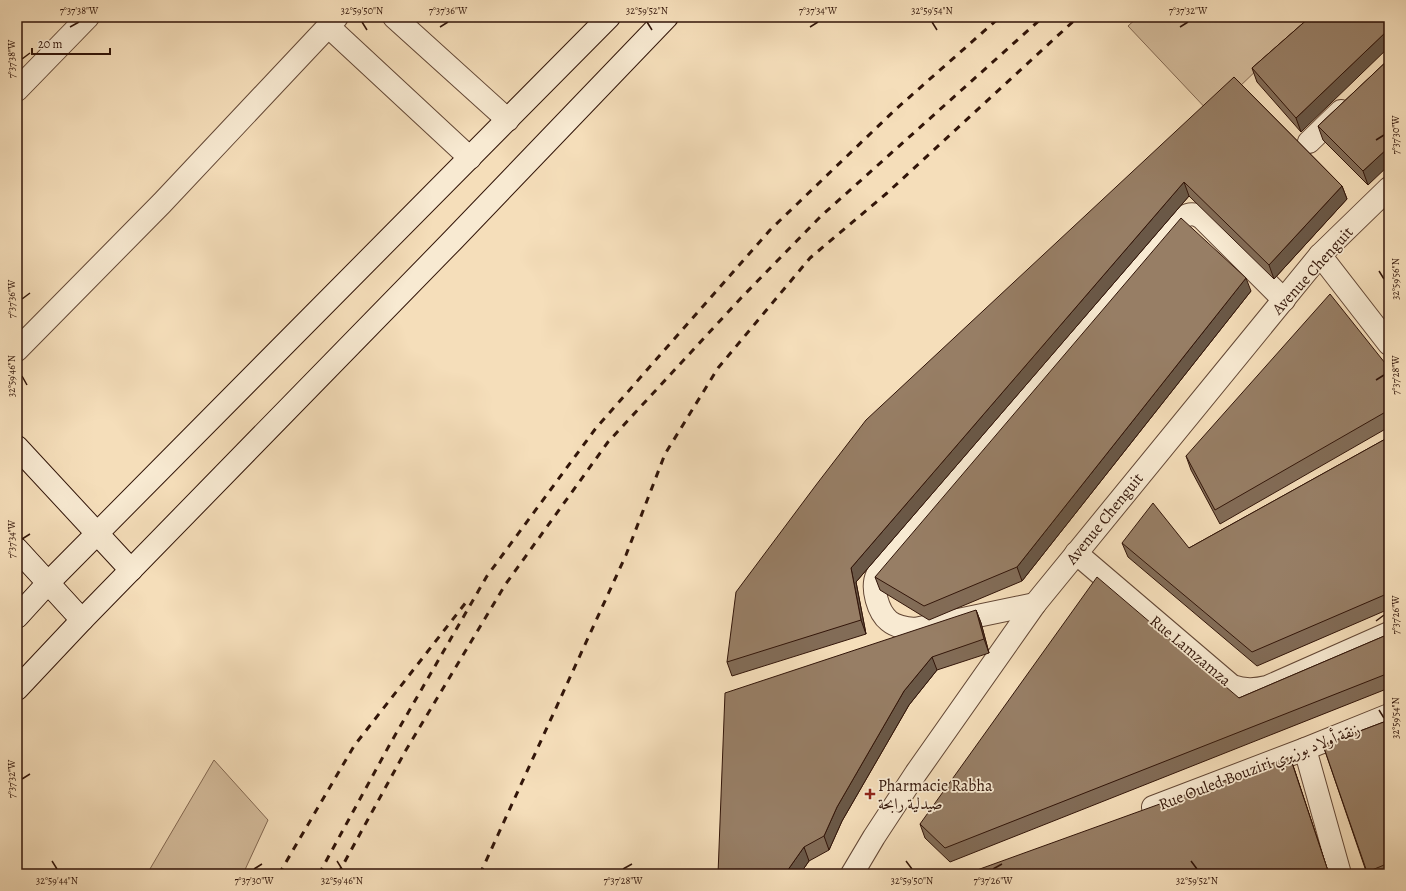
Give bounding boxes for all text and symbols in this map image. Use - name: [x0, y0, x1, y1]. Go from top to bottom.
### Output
- text: 7°37'38"W: [60, 4, 99, 17]
- text: 32°59'50"N: [341, 4, 383, 17]
- text: 7°37'36"W: [429, 4, 468, 17]
- text: 32°59'52"N: [626, 4, 668, 17]
- text: 7°37'34"W: [799, 4, 838, 17]
- text: 32°59'54"N: [911, 4, 953, 17]
- text: 7°37'32"W: [1169, 4, 1208, 17]
- scale bar: [32, 30, 110, 56]
- text: 20 m: [38, 36, 62, 52]
- text: 7°37'38"W: [5, 39, 18, 78]
- text: 7°37'30"W: [1389, 115, 1402, 155]
- street label: Avenue Chenguit: [1267, 222, 1358, 320]
- text: 32°59'56"N: [1389, 258, 1402, 300]
- text: 7°37'36"W: [5, 279, 18, 318]
- text: 32°59'46"N: [5, 355, 18, 397]
- text: 7°37'28"W: [1389, 355, 1402, 395]
- street label: Avenue Chenguit: [1060, 468, 1148, 570]
- text: 7°37'34"W: [5, 519, 18, 558]
- text: 7°37'26"W: [1389, 595, 1402, 635]
- street label: Rue Lamzamza: [1145, 610, 1236, 692]
- text: 32°59'54"N: [1389, 697, 1402, 739]
- street label: Rue Ouled Bouziri زنقة أولاد بوزيري: [1155, 717, 1364, 817]
- text: 7°37'32"W: [5, 759, 18, 798]
- place label: Pharmacie Rabha صيدلية رابحة: [878, 775, 993, 815]
- marker: Pharmacie Rabha صيدلية رابحة: [865, 789, 875, 799]
- text: 32°59'44"N: [36, 874, 78, 887]
- text: 7°37'30"W: [234, 874, 274, 887]
- text: 32°59'46"N: [321, 874, 363, 887]
- text: 7°37'28"W: [603, 874, 643, 887]
- text: 32°59'50"N: [891, 874, 933, 887]
- text: 7°37'26"W: [973, 874, 1013, 887]
- text: 32°59'52"N: [1176, 874, 1218, 887]

